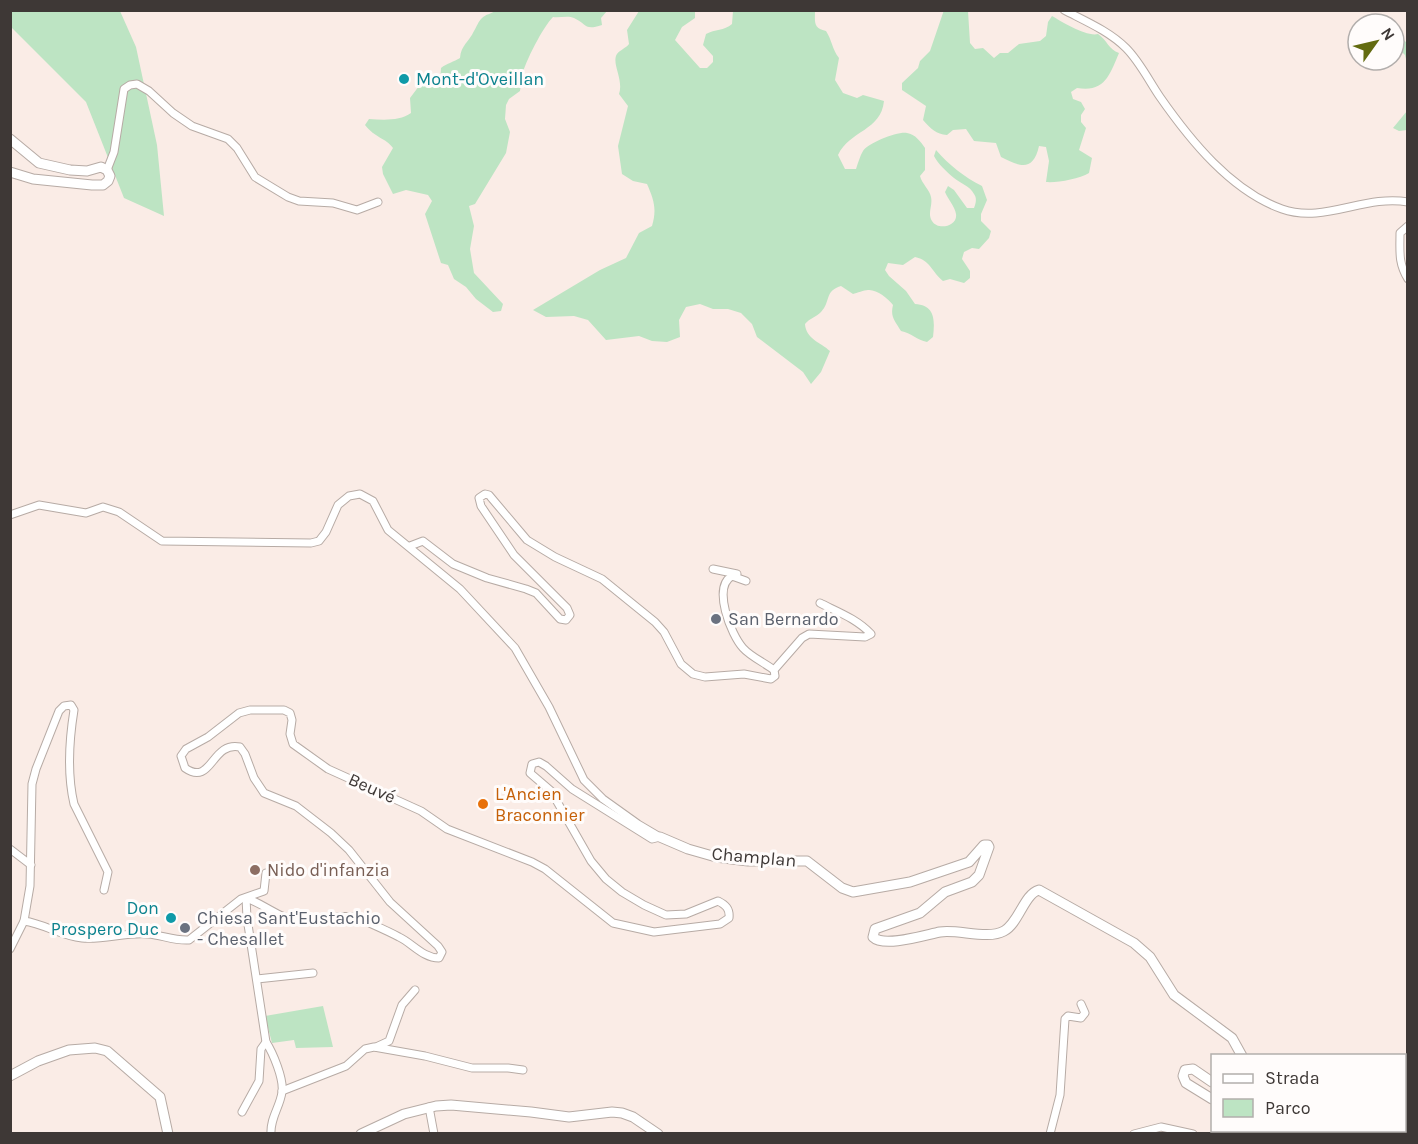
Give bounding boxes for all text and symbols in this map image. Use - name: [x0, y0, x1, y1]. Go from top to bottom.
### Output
- north arrow: [1346, 12, 1406, 72]
- text: N: [1377, 24, 1399, 44]
- place label: Mont-d'Oveillan: [416, 68, 544, 90]
- marker: Mont-d'Oveillan: [397, 72, 411, 86]
- place label: San Bernardo: [728, 608, 839, 630]
- marker: San Bernardo: [709, 612, 723, 626]
- street label: Beuvé: [345, 768, 399, 808]
- place label: L'Ancien Braconnier: [495, 783, 585, 826]
- marker: L'Ancien Braconnier: [476, 797, 490, 811]
- street label: Champlan: [711, 842, 797, 872]
- place label: Nido d'infanzia: [267, 859, 390, 881]
- marker: Nido d'infanzia: [248, 863, 262, 877]
- place label: Don Prospero Duc: [51, 897, 159, 940]
- place label: Chiesa Sant'Eustachio - Chesallet: [197, 907, 381, 950]
- marker: Don Prospero Duc: [164, 911, 178, 925]
- marker: Chiesa Sant'Eustachio - Chesallet: [178, 921, 192, 935]
- legend: [1211, 1054, 1406, 1132]
- text: Strada: [1265, 1067, 1320, 1089]
- text: Parco: [1265, 1097, 1311, 1119]

